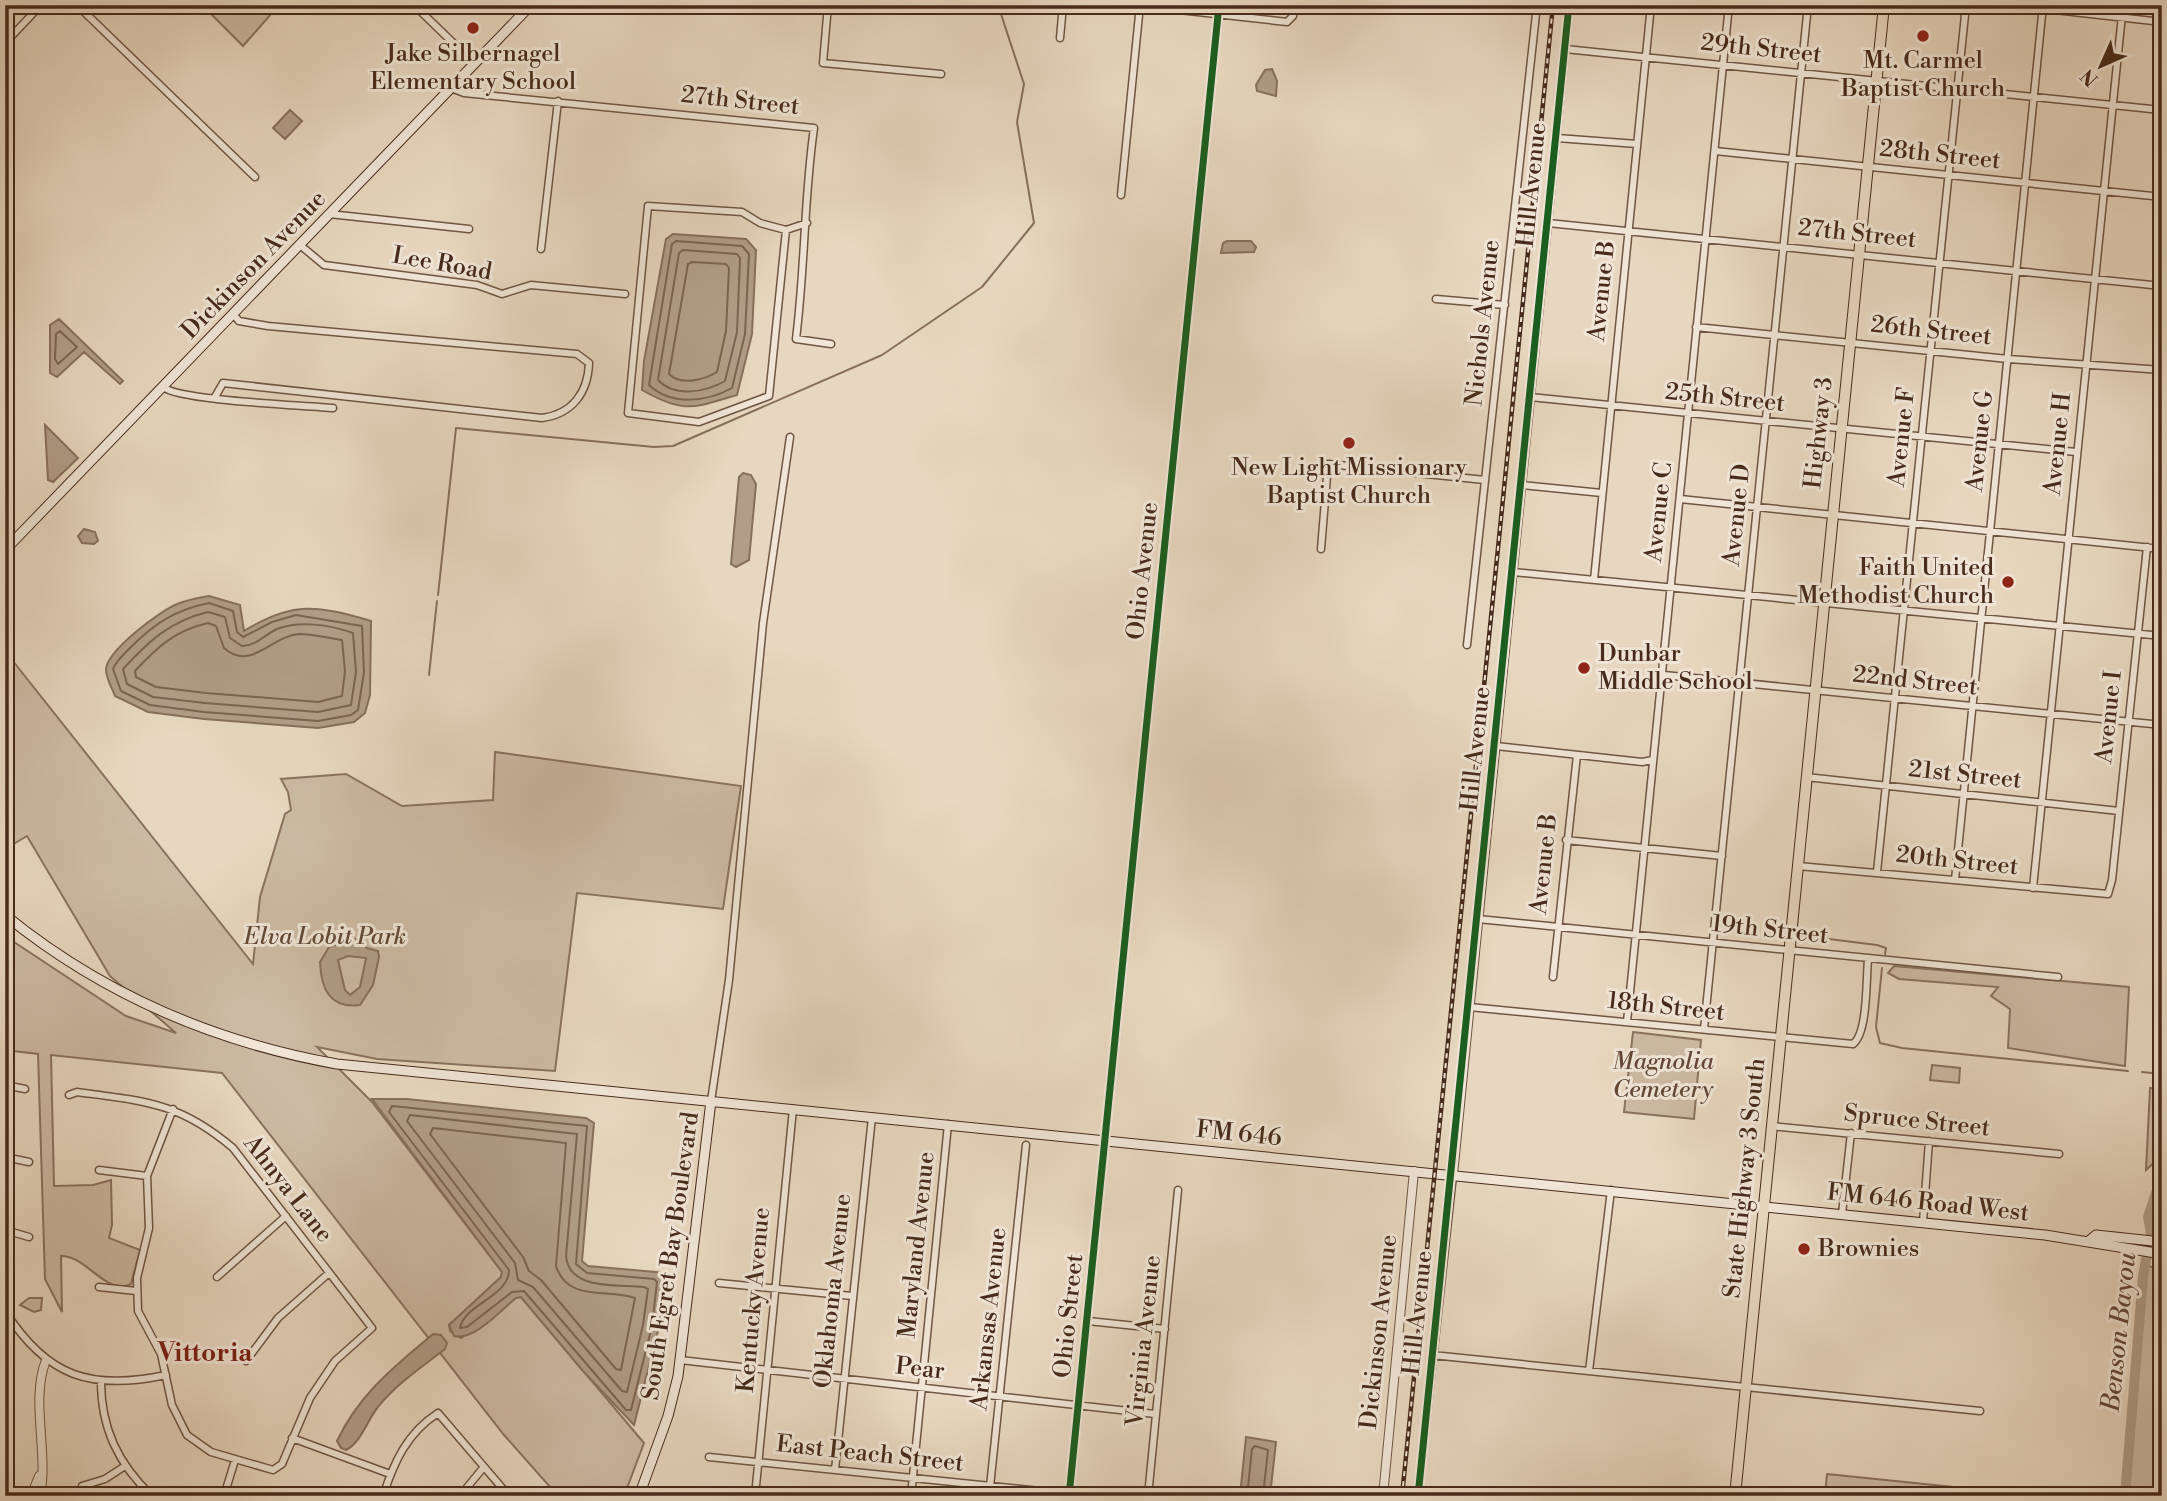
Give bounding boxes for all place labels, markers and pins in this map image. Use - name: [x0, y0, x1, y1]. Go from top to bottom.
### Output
- marker: Jake Silbernagel Elementary School: [465, 20, 481, 36]
- marker: Mt. Carmel Baptist Church: [1915, 28, 1931, 44]
- place label: Jake Silbernagel Elementary School: [370, 39, 576, 97]
- place label: Mt. Carmel Baptist Church: [1840, 46, 2005, 104]
- marker: New Light Missionary Baptist Church: [1341, 435, 1357, 451]
- place label: New Light Missionary Baptist Church: [1231, 453, 1467, 511]
- place label: Faith United Methodist Church: [1798, 553, 1994, 611]
- marker: Faith United Methodist Church: [2000, 574, 2016, 590]
- place label: Dunbar Middle School: [1598, 639, 1753, 697]
- marker: Dunbar Middle School: [1576, 660, 1592, 676]
- place label: Brownies: [1817, 1234, 1919, 1264]
- marker: Brownies: [1796, 1241, 1812, 1257]

